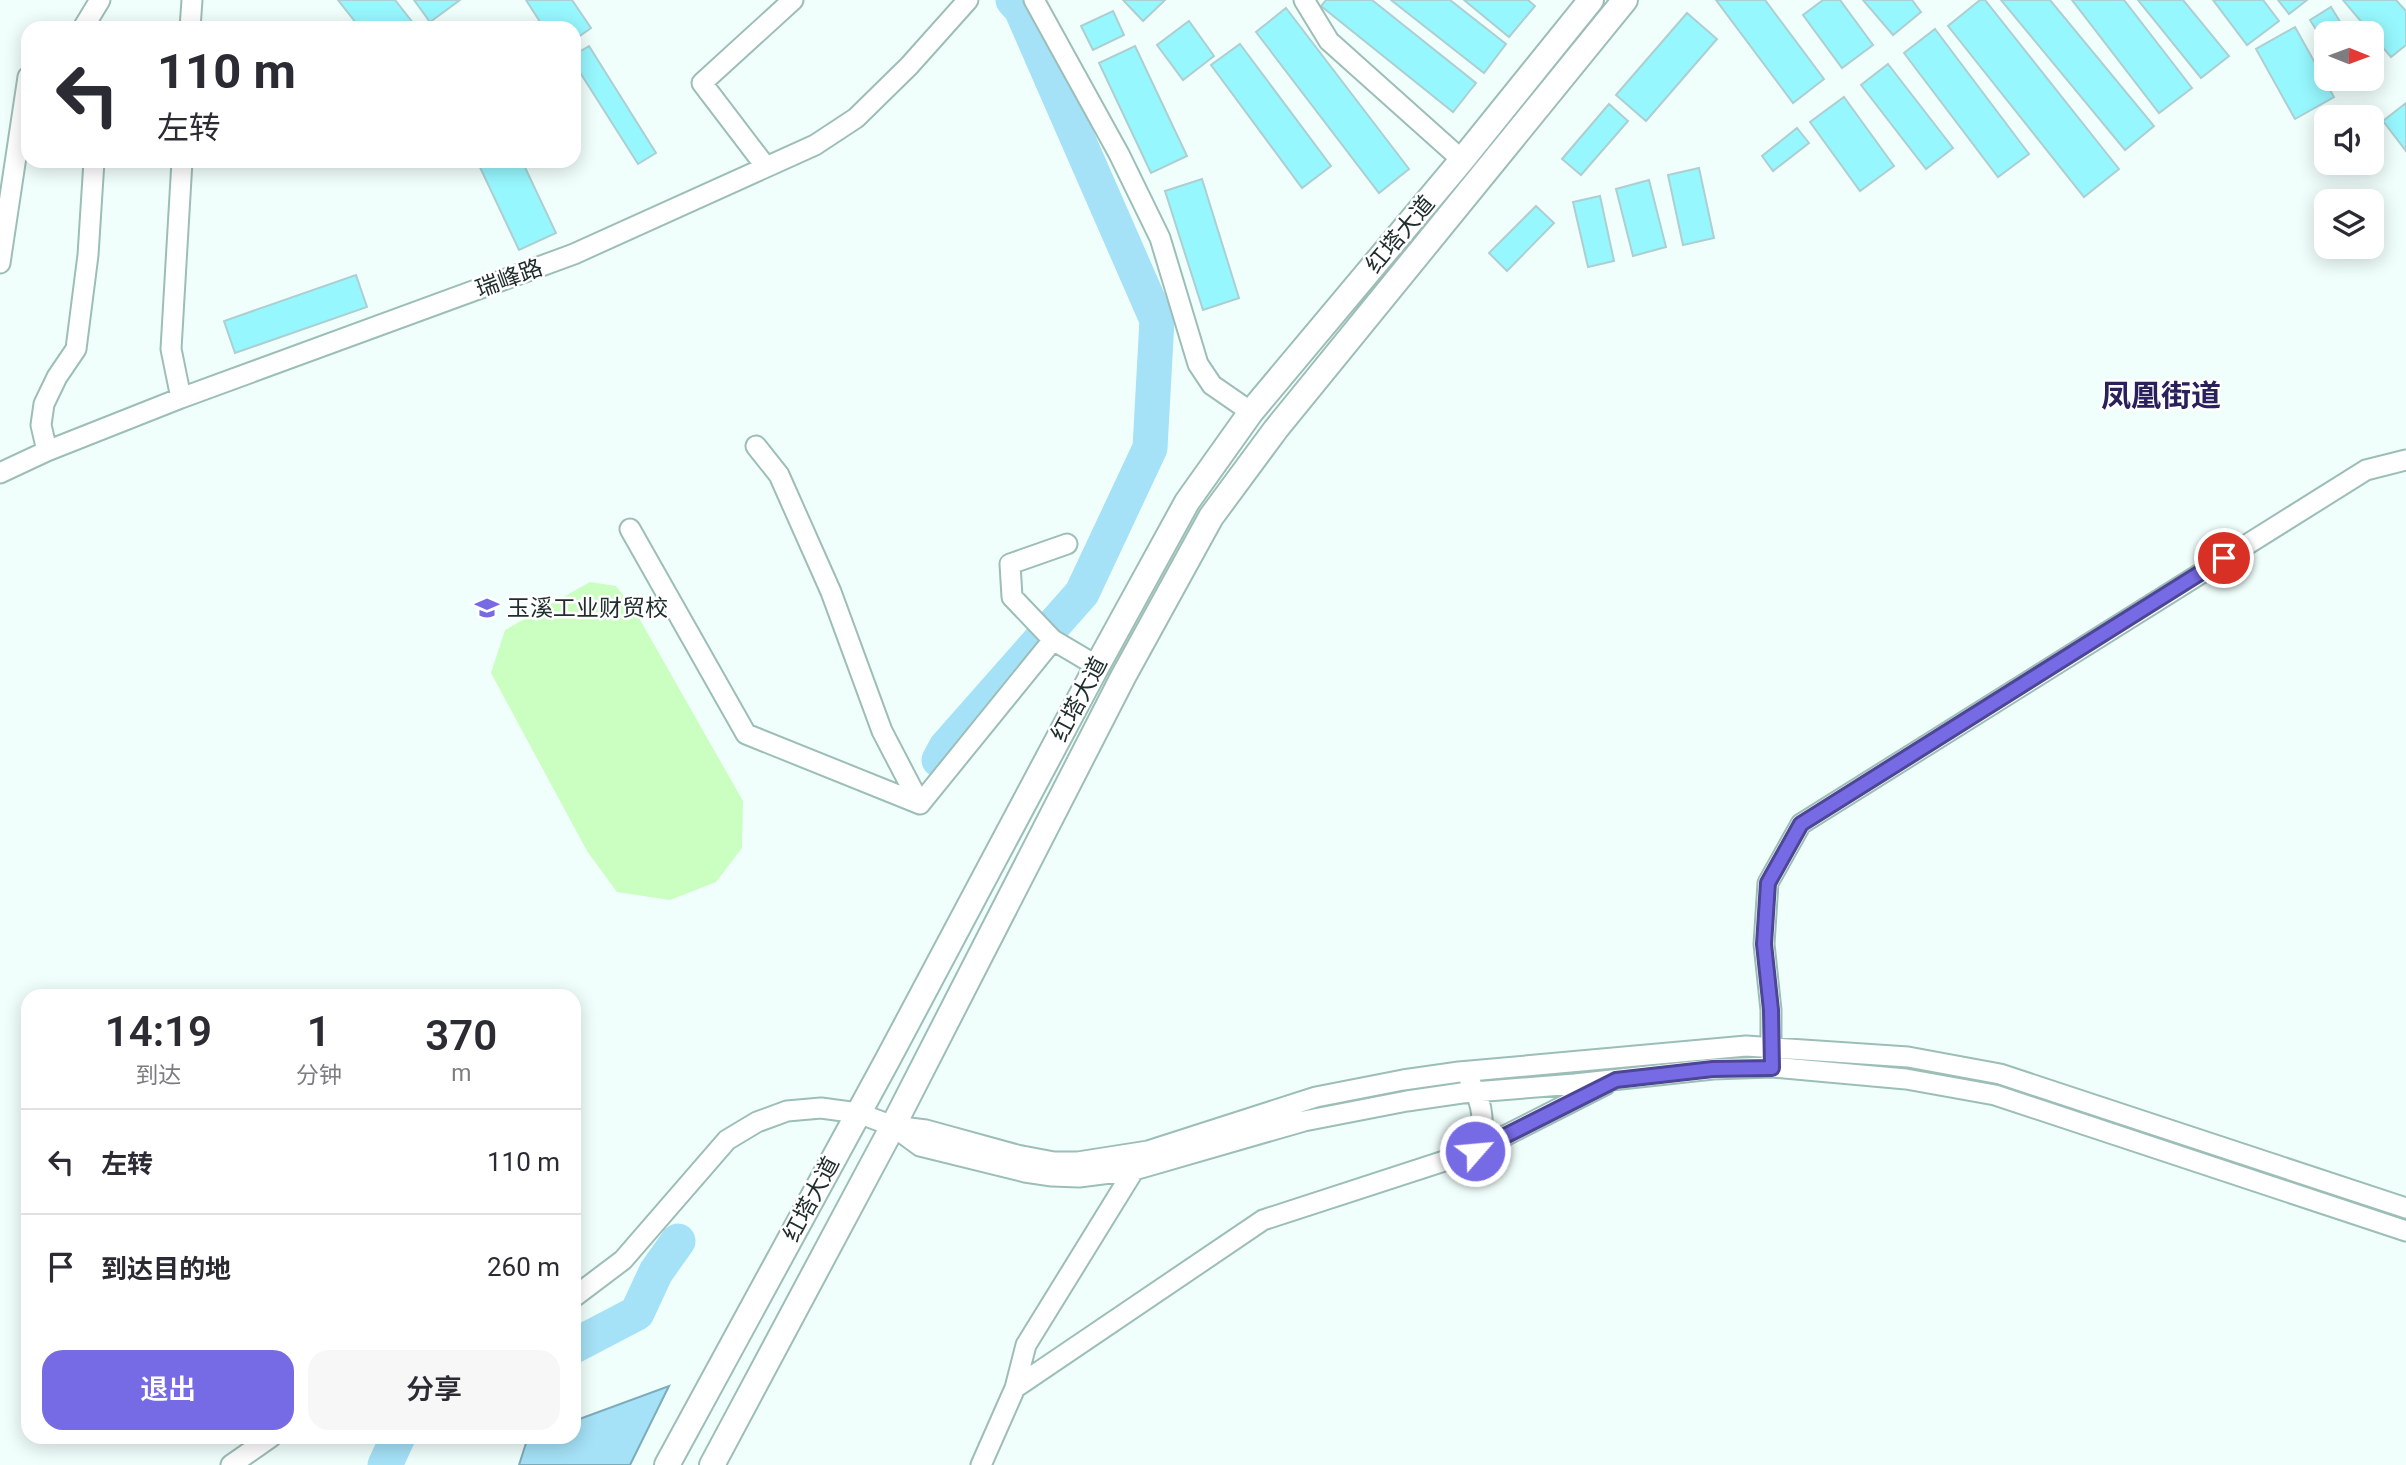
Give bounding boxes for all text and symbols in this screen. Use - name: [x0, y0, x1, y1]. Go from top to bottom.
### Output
- north arrow: [2314, 21, 2384, 91]
- map controls: [2314, 21, 2384, 259]
- text: 110 m: [157, 43, 296, 100]
- icon: left: [42, 49, 133, 140]
- button: sound: [2314, 105, 2384, 175]
- text: 左转: [157, 109, 221, 147]
- button: layers: [2314, 189, 2384, 259]
- street label: 红塔大道: [1360, 190, 1440, 278]
- street label: 瑞峰路: [472, 254, 546, 303]
- district label: 凤凰街道: [2101, 378, 2221, 413]
- pin: [2194, 528, 2254, 588]
- icon: arrive: [2205, 539, 2243, 577]
- school or university icon: 玉溪工业财贸校: [473, 594, 501, 622]
- place label: 玉溪工业财贸校: [507, 595, 668, 622]
- street label: 红塔大道: [1046, 652, 1113, 746]
- text: 14:19: [105, 1007, 212, 1056]
- text: 1: [307, 1007, 331, 1056]
- text: 370: [425, 1011, 497, 1060]
- text: m: [451, 1060, 471, 1087]
- text: 到达: [135, 1062, 181, 1089]
- text: 分钟: [296, 1062, 342, 1089]
- position arrow: [1438, 1114, 1512, 1188]
- icon: left: [42, 1143, 80, 1181]
- text: 110 m: [487, 1147, 560, 1177]
- text: 左转: [101, 1149, 153, 1179]
- street label: 红塔大道: [778, 1152, 845, 1246]
- icon: arrive: [42, 1248, 80, 1286]
- text: 260 m: [487, 1252, 560, 1282]
- text: 到达目的地: [101, 1254, 231, 1284]
- button: 退出: [42, 1350, 294, 1430]
- button: 分享: [308, 1350, 560, 1430]

